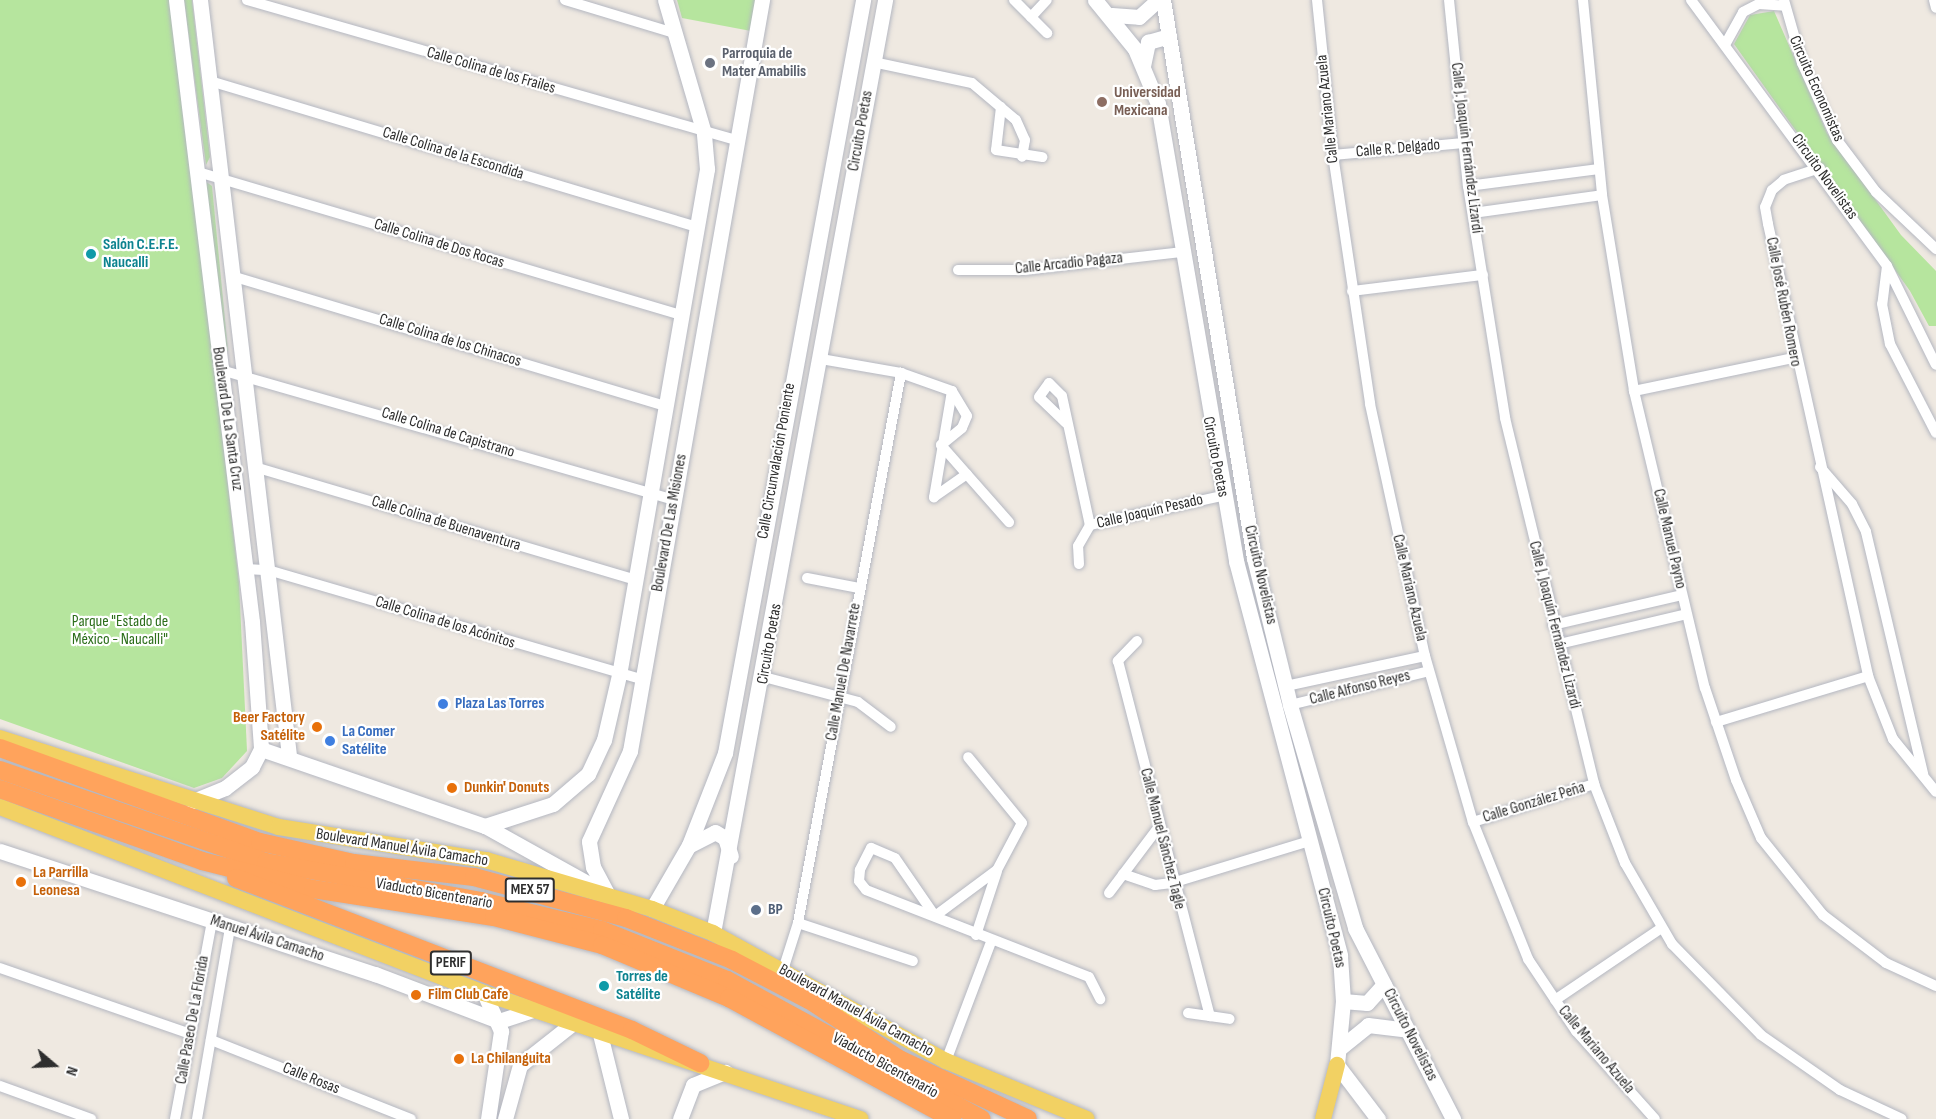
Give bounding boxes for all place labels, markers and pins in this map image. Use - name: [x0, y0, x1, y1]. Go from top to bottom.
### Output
- place label: Parroquia de Mater Amabilis: [722, 44, 806, 82]
- marker: Parroquia de Mater Amabilis: [703, 56, 717, 70]
- place label: Universidad Mexicana: [1114, 83, 1181, 121]
- marker: Universidad Mexicana: [1095, 95, 1109, 109]
- place label: Salón C.E.F.E. Naucalli: [103, 235, 178, 273]
- marker: Salón C.E.F.E. Naucalli: [84, 247, 98, 261]
- place label: Plaza Las Torres: [455, 694, 544, 714]
- marker: Plaza Las Torres: [436, 697, 450, 711]
- place label: Beer Factory Satélite: [233, 708, 305, 746]
- marker: Beer Factory Satélite: [310, 720, 324, 734]
- place label: La Comer Satélite: [342, 722, 395, 760]
- marker: La Comer Satélite: [323, 734, 337, 748]
- place label: Dunkin' Donuts: [464, 778, 549, 798]
- marker: Dunkin' Donuts: [445, 781, 459, 795]
- place label: La Parrilla Leonesa: [33, 863, 88, 901]
- marker: La Parrilla Leonesa: [14, 875, 28, 889]
- place label: BP: [768, 900, 783, 920]
- marker: BP: [749, 903, 763, 917]
- place label: Torres de Satélite: [616, 967, 668, 1005]
- marker: Torres de Satélite: [597, 979, 611, 993]
- place label: Film Club Cafe: [428, 985, 508, 1005]
- marker: Film Club Cafe: [409, 988, 423, 1002]
- place label: La Chilanguita: [471, 1049, 551, 1069]
- marker: La Chilanguita: [452, 1052, 466, 1066]

